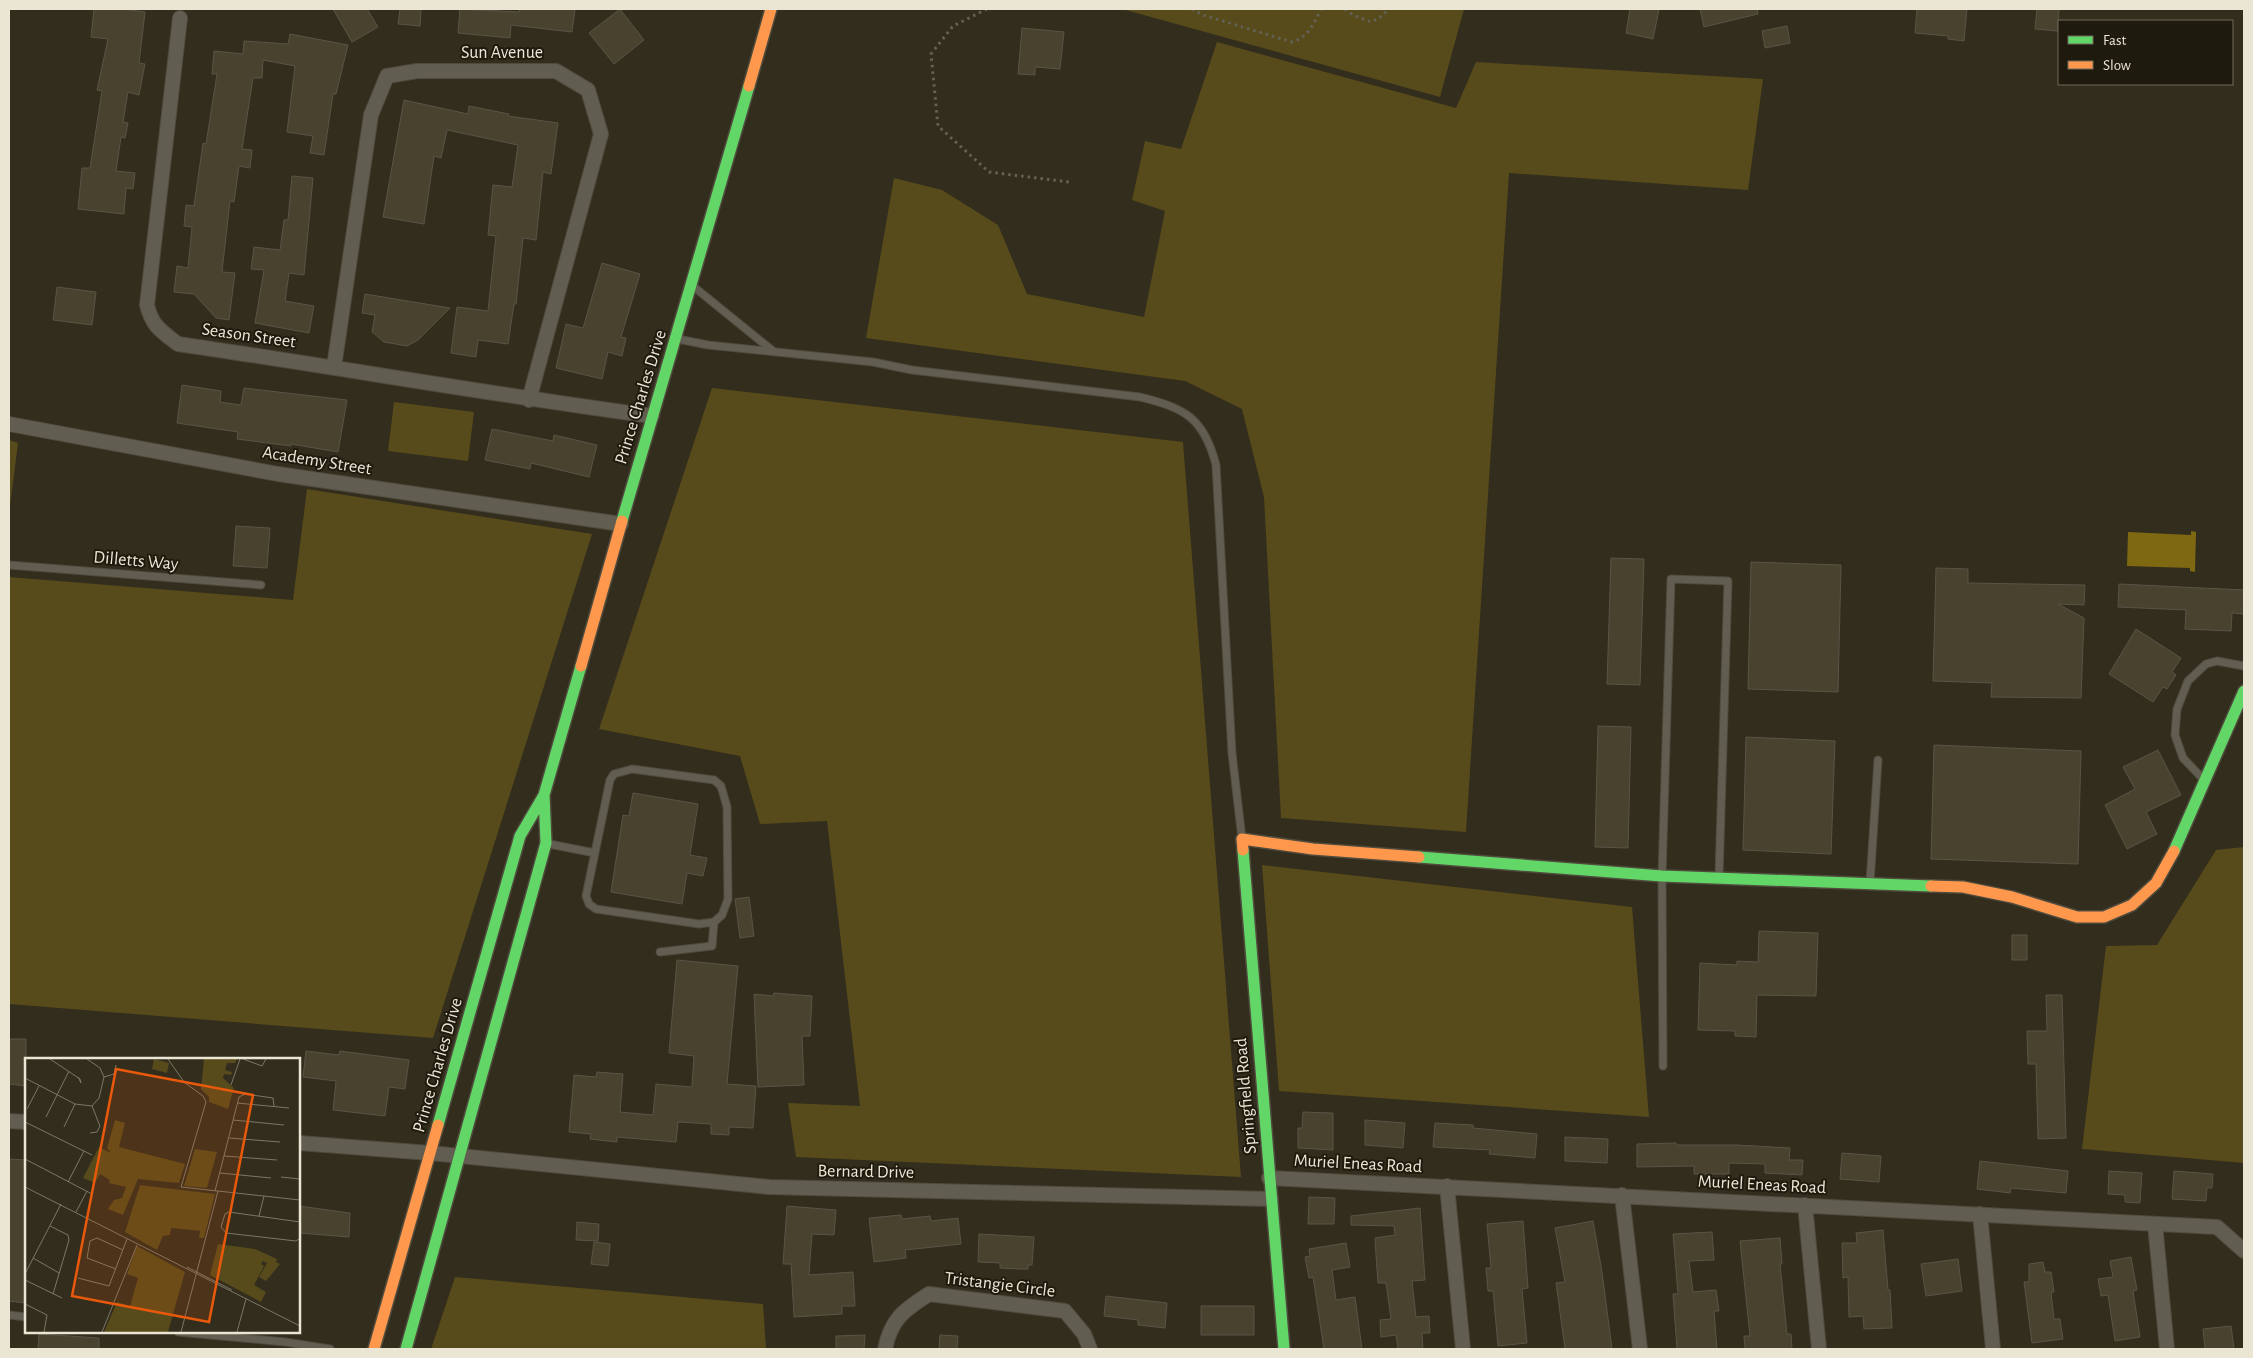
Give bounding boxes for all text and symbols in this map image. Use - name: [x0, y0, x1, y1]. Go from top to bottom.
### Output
- legend: [2058, 20, 2233, 85]
- text: Fast: [2103, 33, 2127, 48]
- street label: Sun Avenue: [461, 44, 543, 62]
- text: Slow: [2103, 58, 2131, 73]
- street label: Season Street: [201, 320, 297, 352]
- street label: Prince Charles Drive: [612, 328, 670, 467]
- street label: Academy Street: [261, 444, 373, 479]
- street label: Dilletts Way: [93, 548, 179, 574]
- street label: Prince Charles Drive: [410, 996, 466, 1135]
- street label: Springfield Road: [1232, 1037, 1260, 1155]
- inset map: [25, 1058, 300, 1333]
- street label: Muriel Eneas Road: [1293, 1152, 1423, 1176]
- street label: Bernard Drive: [818, 1162, 914, 1182]
- street label: Muriel Eneas Road: [1697, 1173, 1827, 1197]
- street label: Tristangie Circle: [944, 1269, 1056, 1301]

